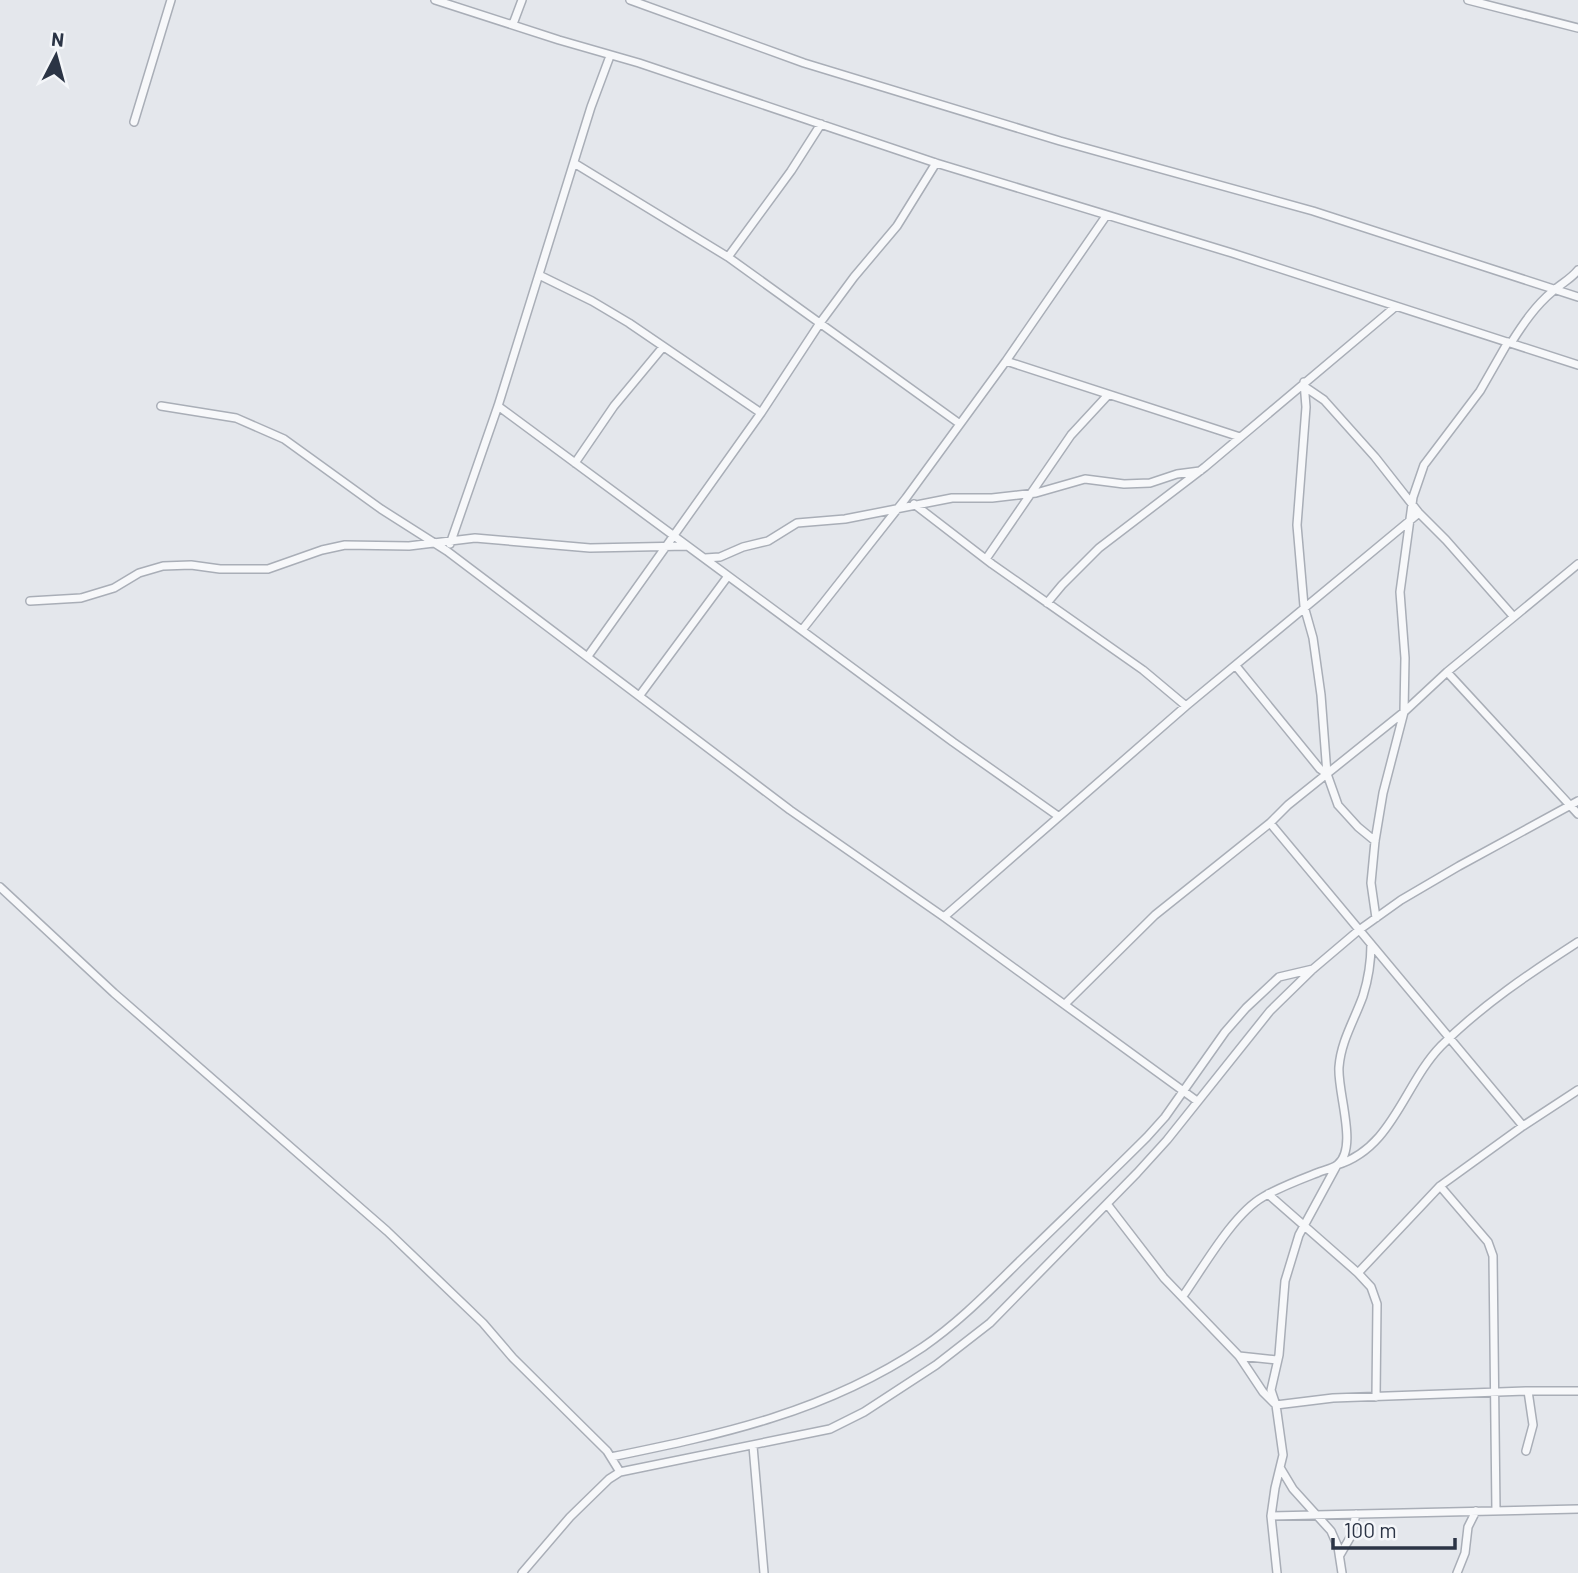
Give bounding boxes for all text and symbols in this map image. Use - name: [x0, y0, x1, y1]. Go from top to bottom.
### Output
- north arrow: [21, 21, 91, 91]
- text: N: [50, 26, 65, 51]
- scale bar: [1333, 1506, 1456, 1550]
- text: 100 m: [1344, 1517, 1397, 1542]

